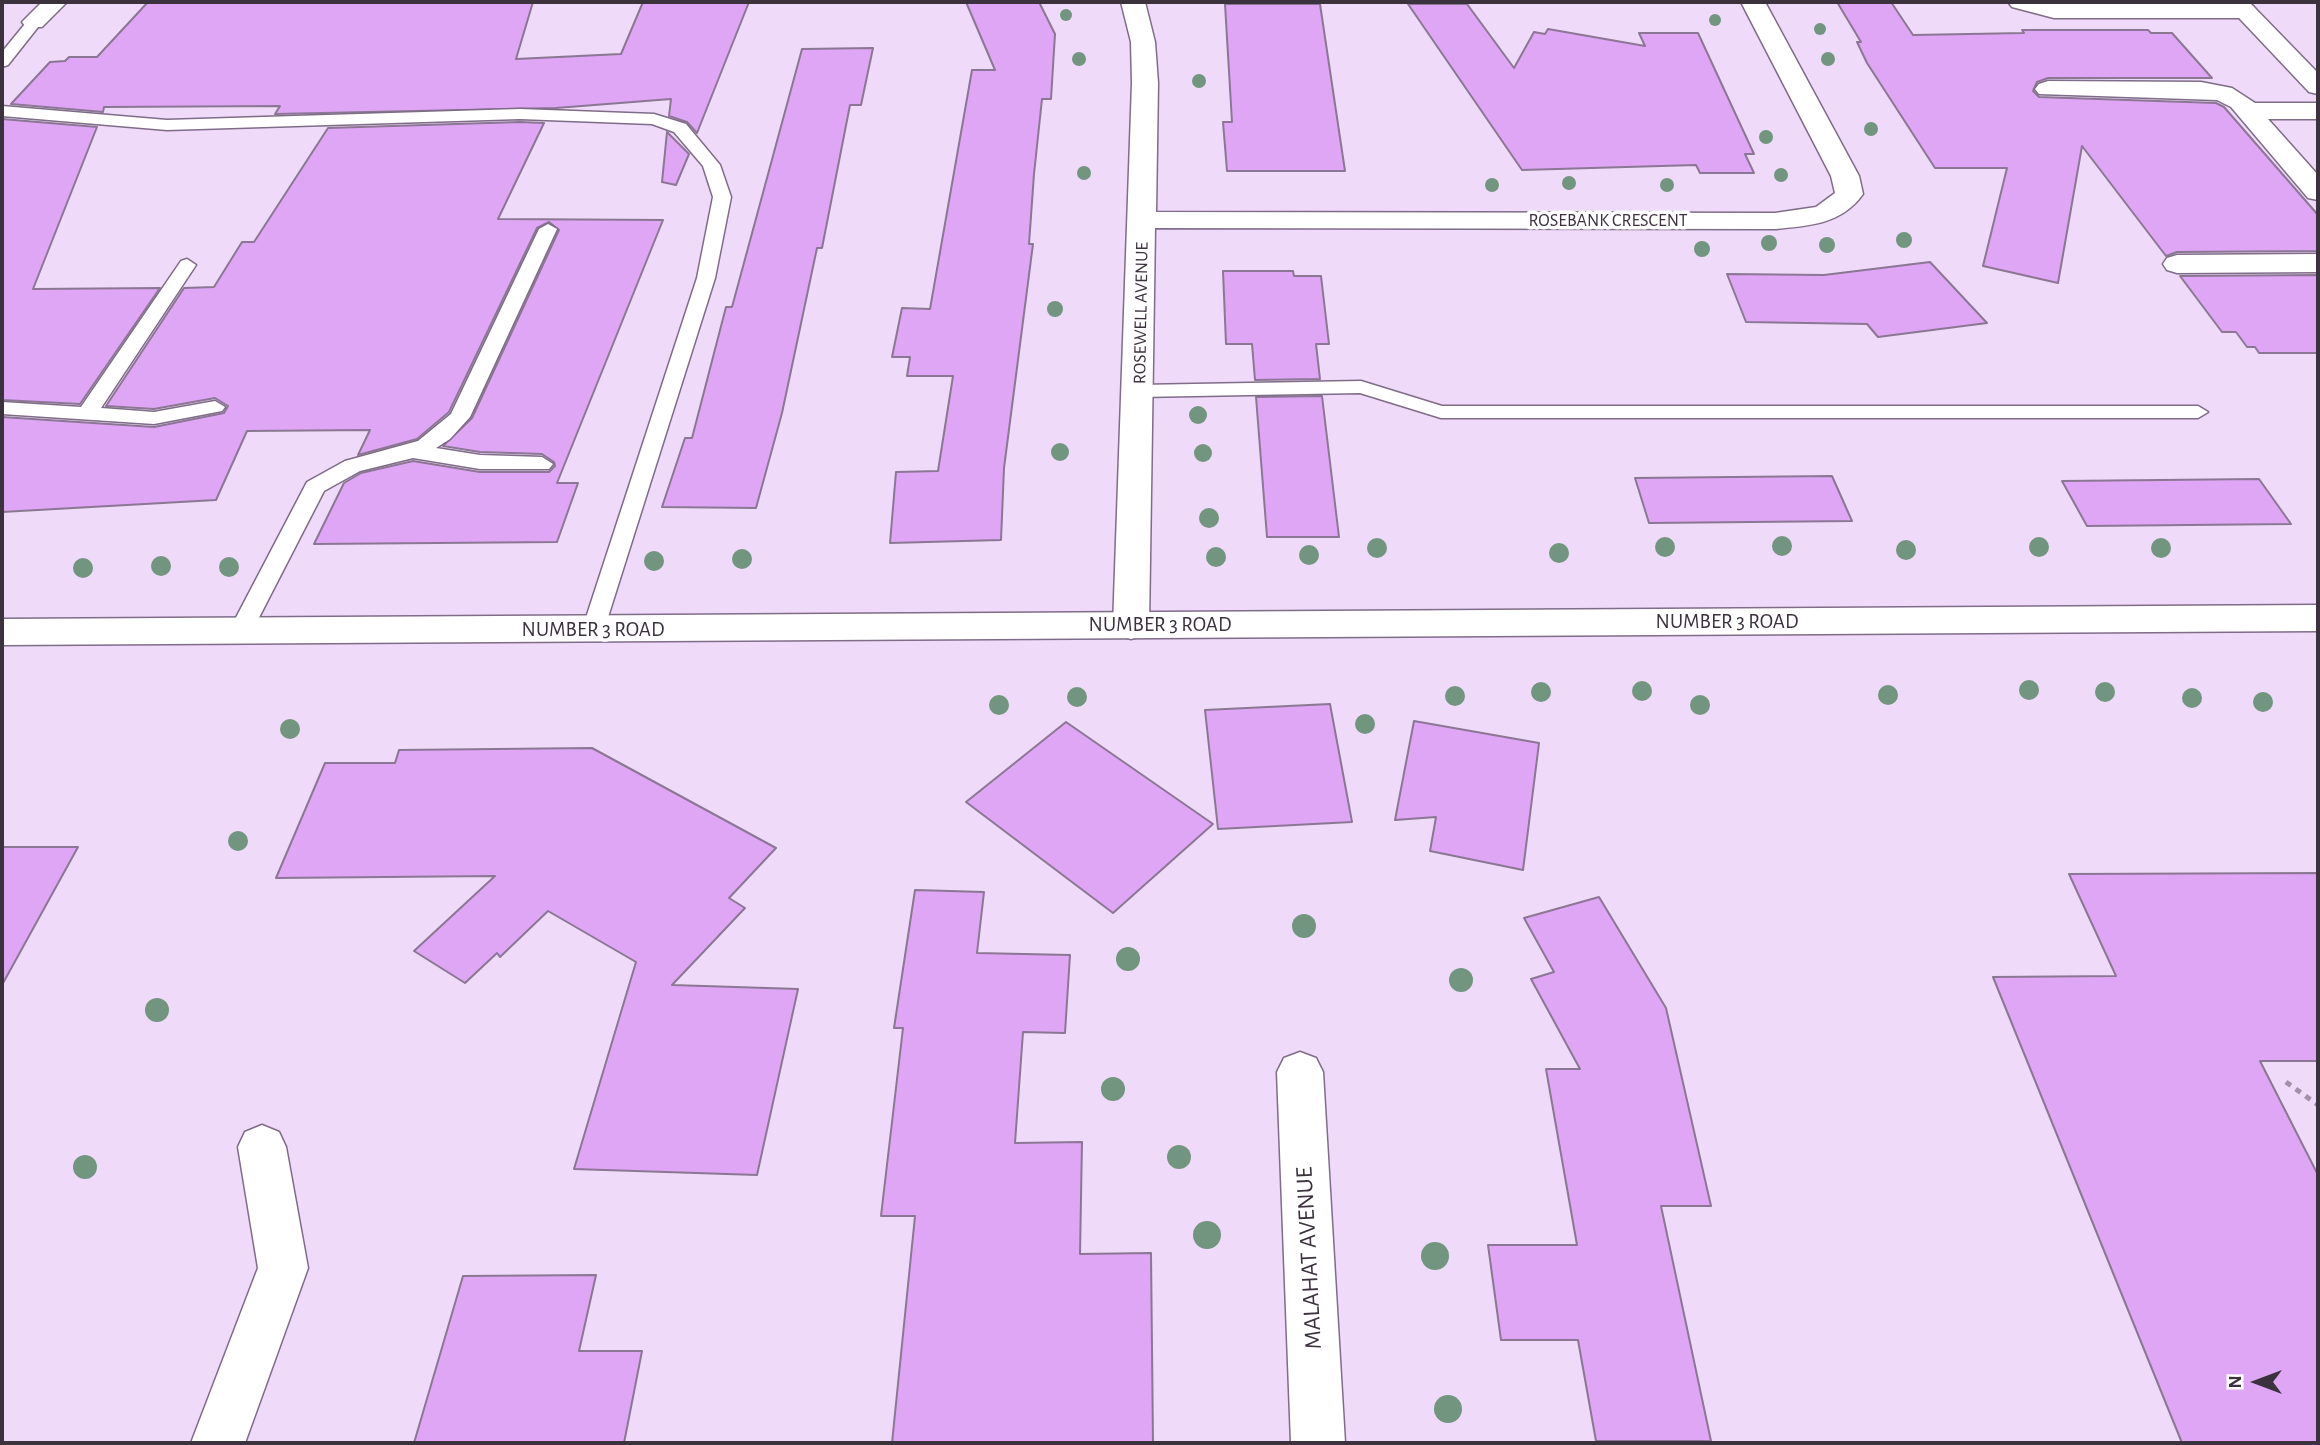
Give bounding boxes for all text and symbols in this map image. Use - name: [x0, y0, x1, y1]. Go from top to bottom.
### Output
- street label: ROSEBANK CRESCENT: [1528, 210, 1688, 232]
- street label: ROSEWELL AVENUE: [1129, 242, 1153, 384]
- street label: NUMBER 3 ROAD: [1656, 609, 1798, 635]
- street label: NUMBER 3 ROAD: [1089, 612, 1231, 638]
- street label: NUMBER 3 ROAD: [522, 617, 664, 643]
- street label: MALAHAT AVENUE: [1290, 1166, 1328, 1350]
- north arrow: [2222, 1347, 2292, 1417]
- text: N: [2226, 1375, 2245, 1389]

